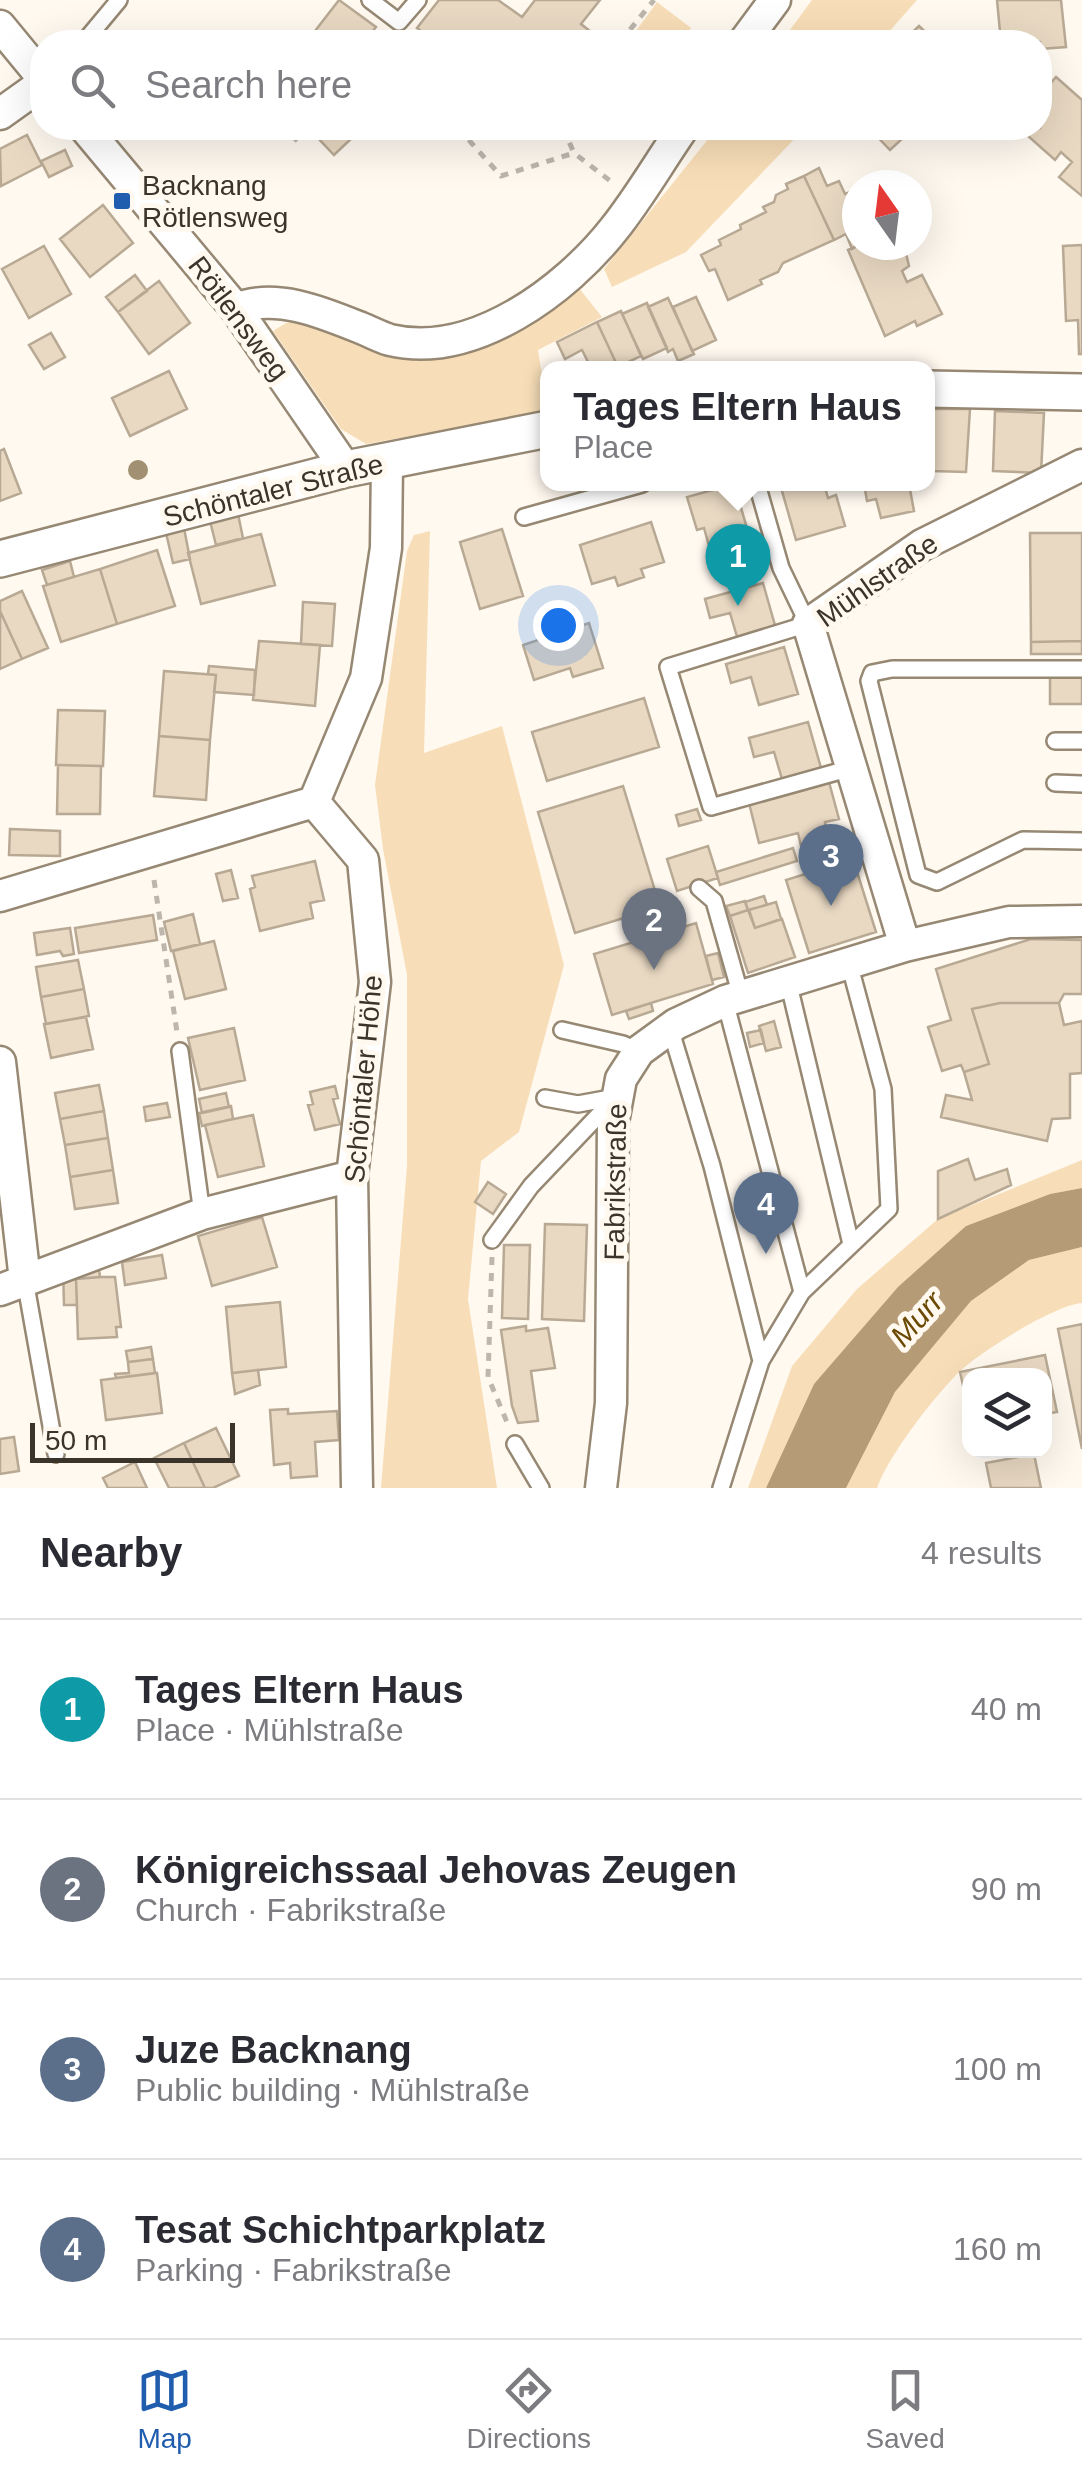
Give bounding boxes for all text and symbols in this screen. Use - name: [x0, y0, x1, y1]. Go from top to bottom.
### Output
- search box: [30, 30, 1052, 140]
- icon: search: [65, 58, 120, 113]
- text: Search here: [145, 64, 352, 106]
- place label: Backnang Rötlensweg: [142, 170, 288, 233]
- north arrow: [842, 170, 932, 260]
- marker: Backnang Rötlensweg: [111, 190, 133, 212]
- street label: Rötlensweg: [182, 251, 295, 386]
- popup: [540, 361, 935, 491]
- text: Tages Eltern Haus: [573, 386, 902, 428]
- text: Place: [573, 429, 653, 465]
- street label: Schöntaler Straße: [160, 448, 386, 533]
- pin: 1: [706, 524, 770, 606]
- street label: Mühlstraße: [811, 528, 944, 633]
- your location: [533, 600, 584, 651]
- pin: 3: [798, 824, 864, 906]
- pin: 2: [622, 888, 686, 970]
- street label: Schöntaler Höhe: [339, 974, 388, 1184]
- street label: Fabrikstraße: [599, 1103, 632, 1261]
- pin: 4: [734, 1172, 798, 1254]
- water label: Murr: [884, 1284, 950, 1353]
- map controls: [962, 1368, 1052, 1458]
- button: layers: [962, 1368, 1052, 1458]
- scale bar: [30, 1418, 235, 1462]
- text: 50 m: [45, 1425, 107, 1456]
- text: Nearby: [40, 1529, 182, 1576]
- text: 4 results: [921, 1535, 1042, 1571]
- text: Tages Eltern Haus: [135, 1669, 464, 1711]
- text: 1: [64, 1691, 81, 1727]
- text: 40 m: [971, 1691, 1042, 1727]
- text: Place · Mühlstraße: [135, 1712, 404, 1748]
- text: Königreichssaal Jehovas Zeugen: [135, 1849, 737, 1891]
- text: 2: [64, 1871, 81, 1907]
- text: 90 m: [971, 1871, 1042, 1907]
- text: Church · Fabrikstraße: [135, 1892, 446, 1928]
- text: Juze Backnang: [135, 2029, 412, 2071]
- text: 3: [64, 2051, 81, 2087]
- text: 100 m: [953, 2051, 1042, 2087]
- text: Public building · Mühlstraße: [135, 2072, 530, 2108]
- text: Tesat Schichtparkplatz: [135, 2209, 546, 2251]
- text: 4: [64, 2231, 81, 2267]
- text: 160 m: [953, 2231, 1042, 2267]
- text: Parking · Fabrikstraße: [135, 2252, 452, 2288]
- tab: Map: [137, 2363, 192, 2455]
- tab: Directions: [467, 2363, 591, 2455]
- tab: Saved: [865, 2363, 945, 2455]

